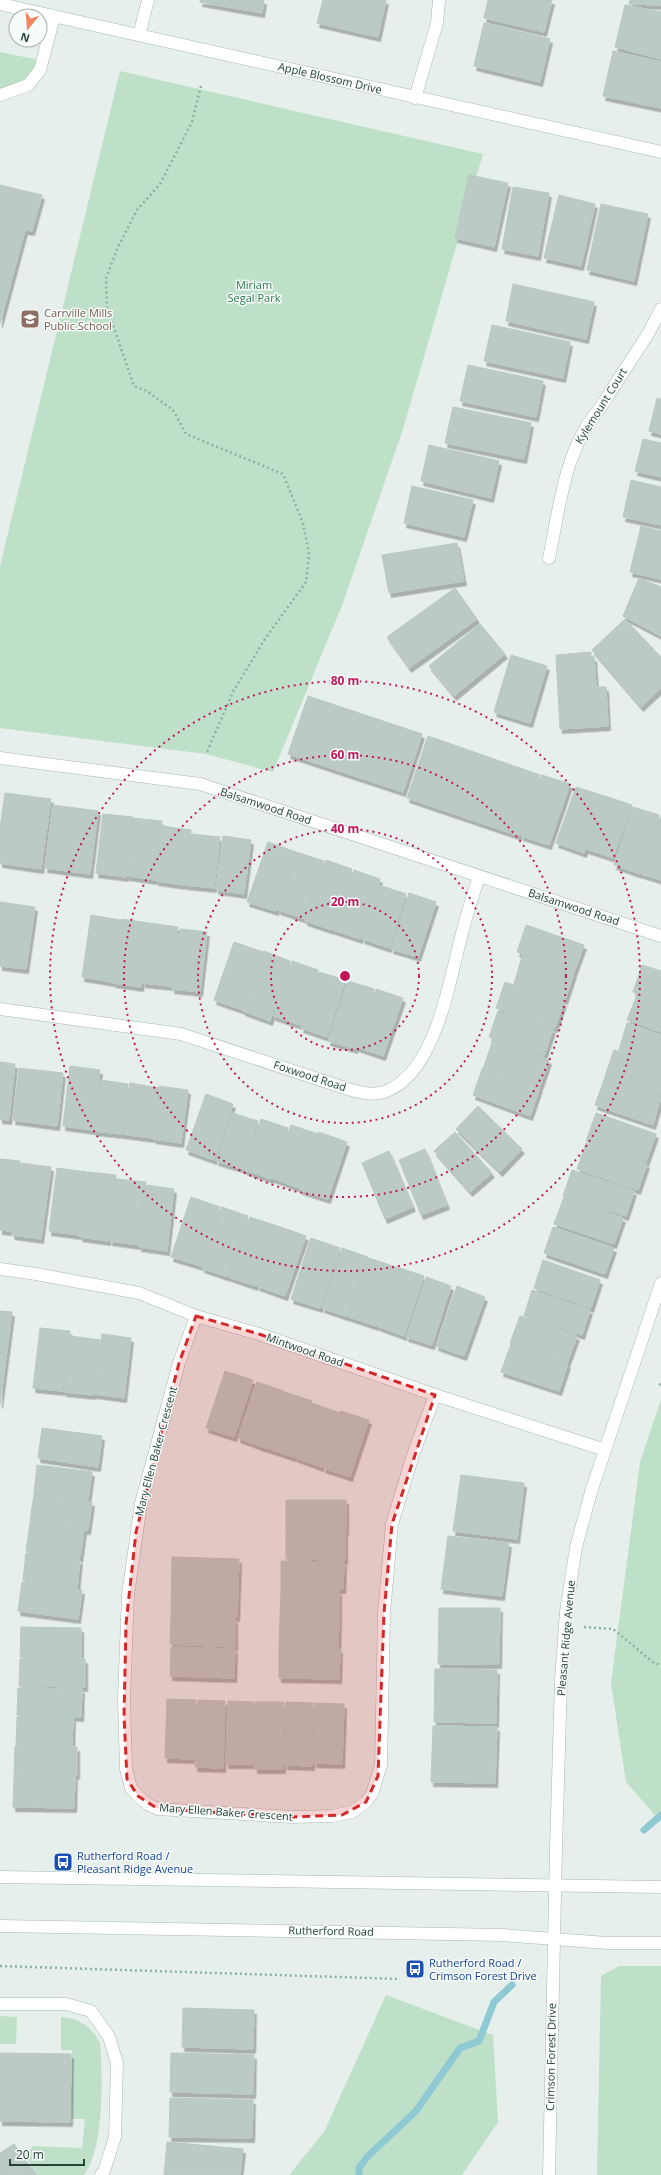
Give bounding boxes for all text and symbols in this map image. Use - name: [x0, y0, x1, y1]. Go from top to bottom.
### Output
- north arrow: [8, 8, 48, 48]
- text: N: [18, 30, 31, 47]
- street label: Apple Blossom Drive: [277, 58, 383, 97]
- park label: Miriam Segal Park: [228, 277, 281, 305]
- place label: Carrville Mills Public School: [44, 305, 112, 333]
- school or university icon: Carrville Mills Public School: [19, 308, 41, 330]
- street label: Kylemount Court: [571, 365, 630, 447]
- text: 80 m: [331, 672, 359, 689]
- text: 60 m: [331, 746, 359, 763]
- street label: Balsamwood Road: [219, 784, 314, 827]
- text: 40 m: [331, 820, 359, 837]
- street label: Balsamwood Road: [527, 885, 622, 928]
- text: 20 m: [331, 893, 359, 910]
- centre of rings: [338, 969, 352, 983]
- street label: Foxwood Road: [272, 1057, 348, 1094]
- street label: Mintwood Road: [264, 1329, 346, 1370]
- street label: Mary Ellen Baker Crescent: [131, 1384, 180, 1517]
- street label: Pleasant Ridge Avenue: [553, 1579, 578, 1696]
- street label: Mary Ellen Baker Crescent: [159, 1799, 293, 1824]
- place label: Rutherford Road / Pleasant Ridge Avenue: [77, 1848, 193, 1876]
- bus stop icon: Rutherford Road / Pleasant Ridge Avenue: [52, 1851, 74, 1873]
- street label: Rutherford Road: [288, 1922, 374, 1939]
- place label: Rutherford Road / Crimson Forest Drive: [429, 1955, 537, 1983]
- bus stop icon: Rutherford Road / Crimson Forest Drive: [404, 1958, 426, 1980]
- street label: Crimson Forest Drive: [542, 2003, 559, 2111]
- scale bar: [10, 2141, 84, 2167]
- text: 20 m: [16, 2146, 44, 2163]

